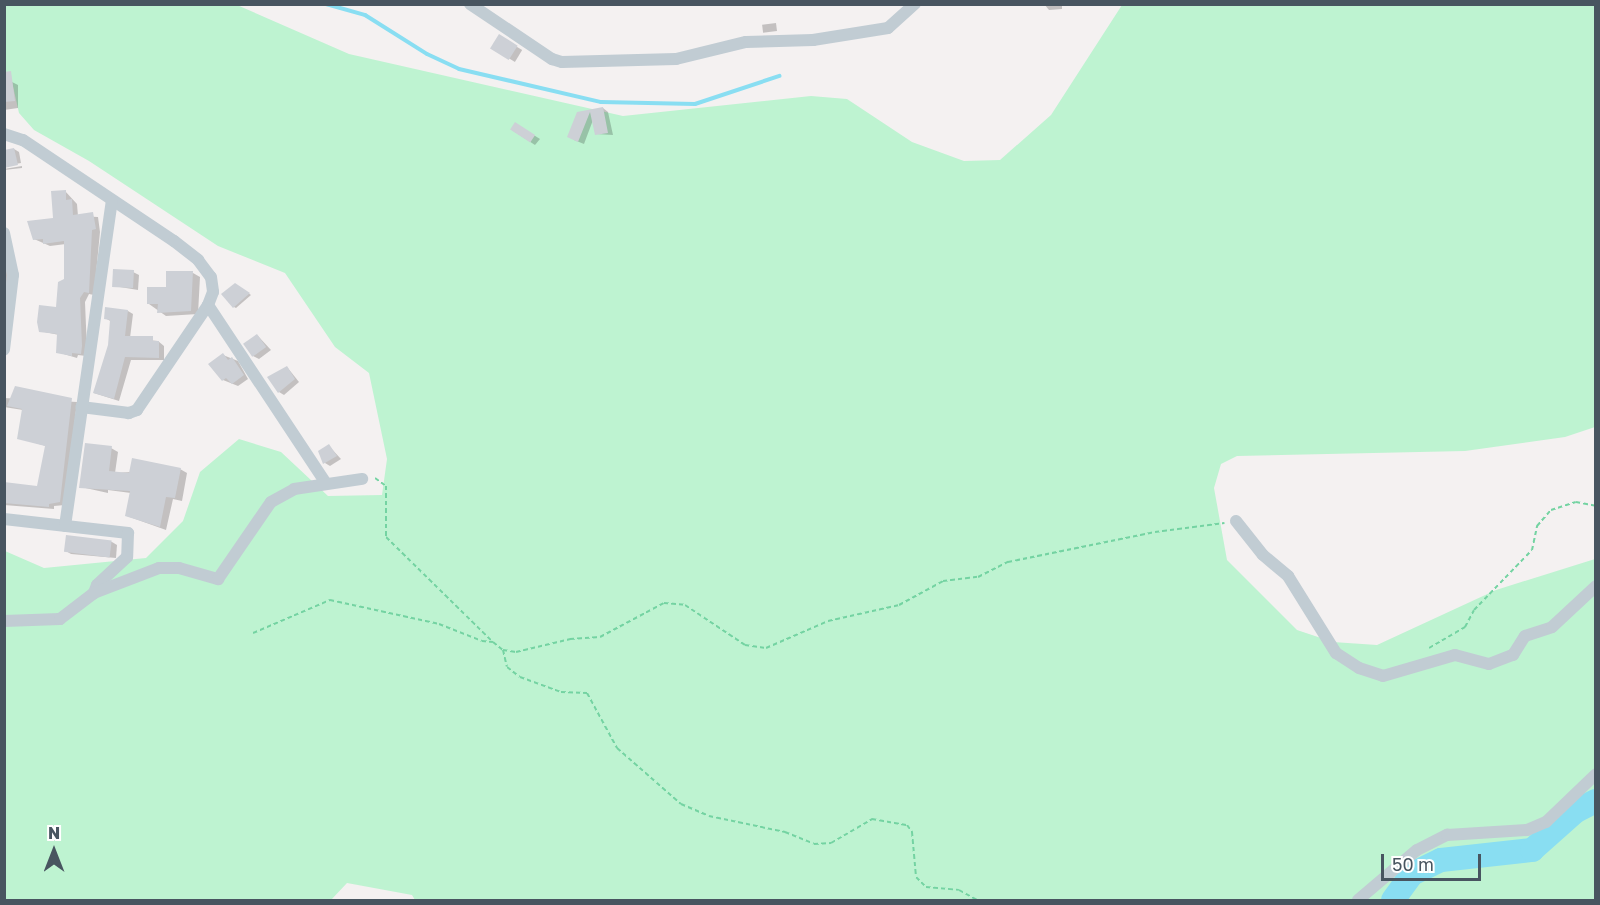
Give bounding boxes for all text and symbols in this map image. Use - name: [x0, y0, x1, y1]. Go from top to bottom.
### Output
- north arrow: [24, 821, 84, 881]
- text: N: [48, 823, 60, 843]
- scale bar: [1384, 842, 1484, 880]
- text: 50 m: [1392, 853, 1434, 875]

